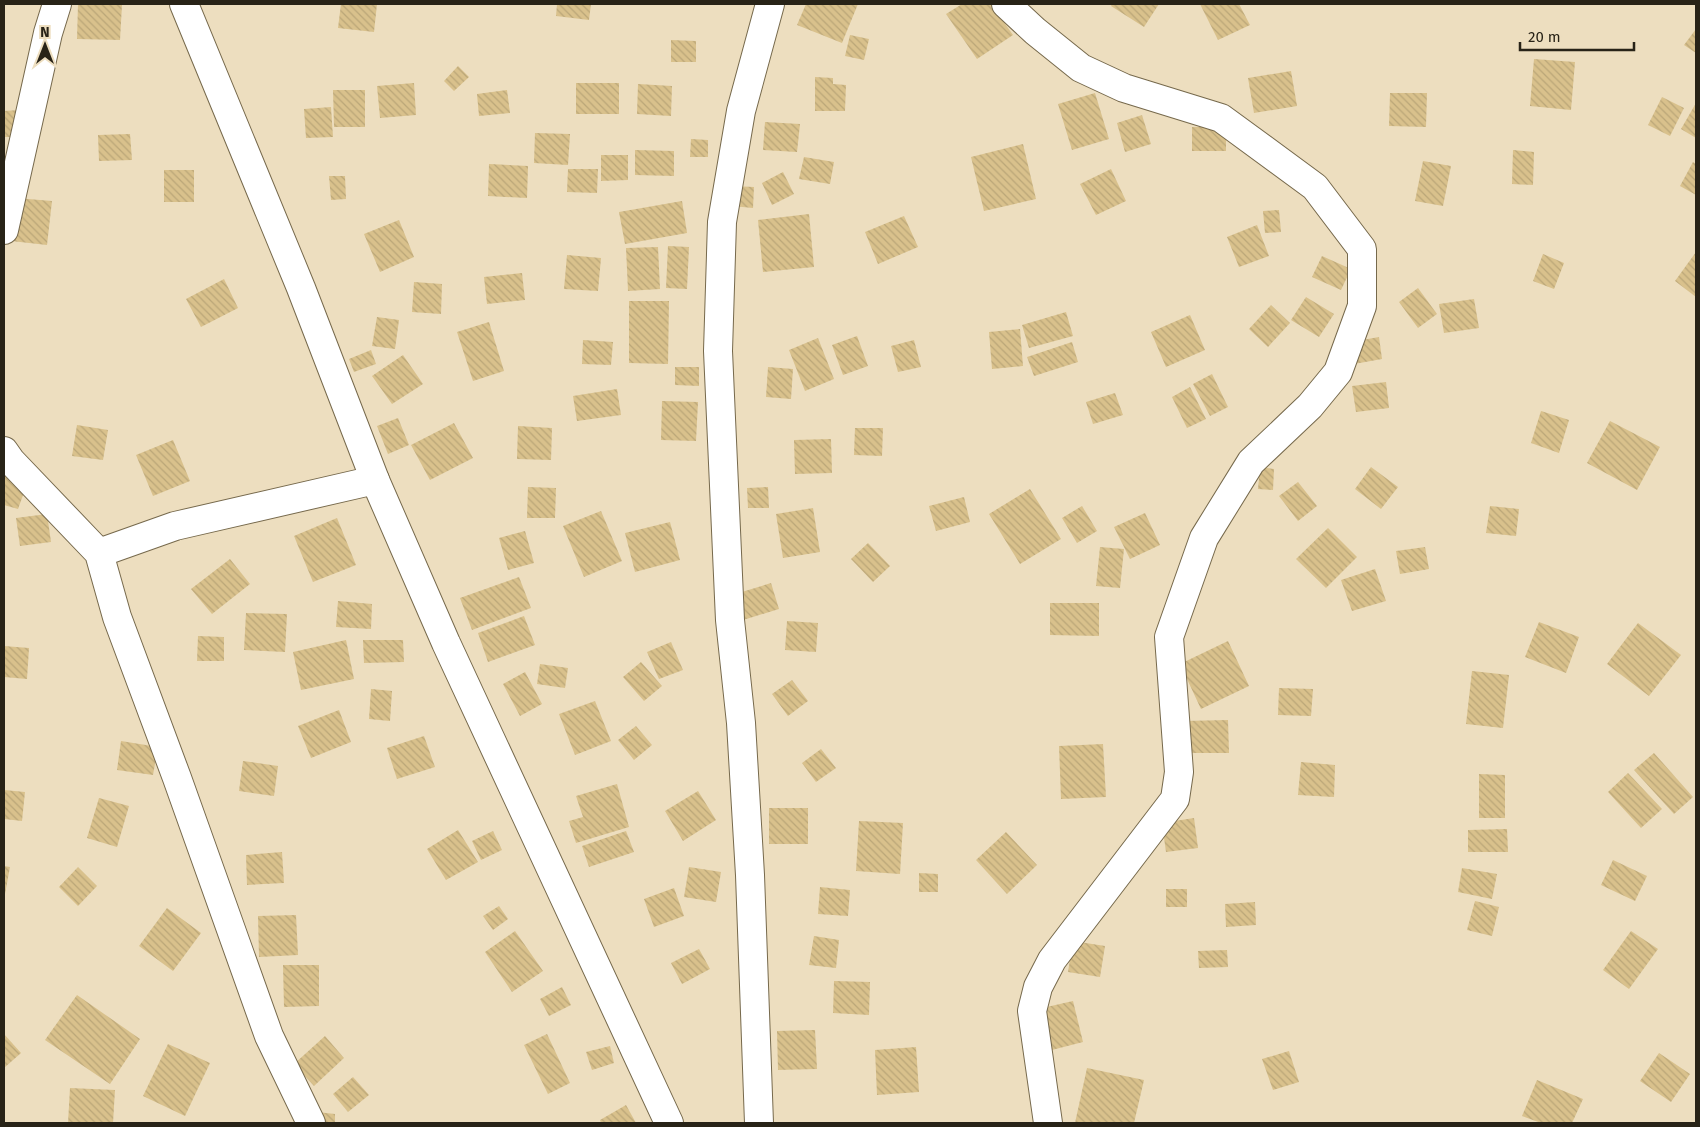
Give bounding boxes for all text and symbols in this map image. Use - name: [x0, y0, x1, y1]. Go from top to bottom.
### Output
- north arrow: [20, 20, 70, 70]
- scale bar: [1520, 20, 1634, 52]
- text: N: [40, 24, 50, 41]
- text: 20 m: [1528, 28, 1561, 46]

